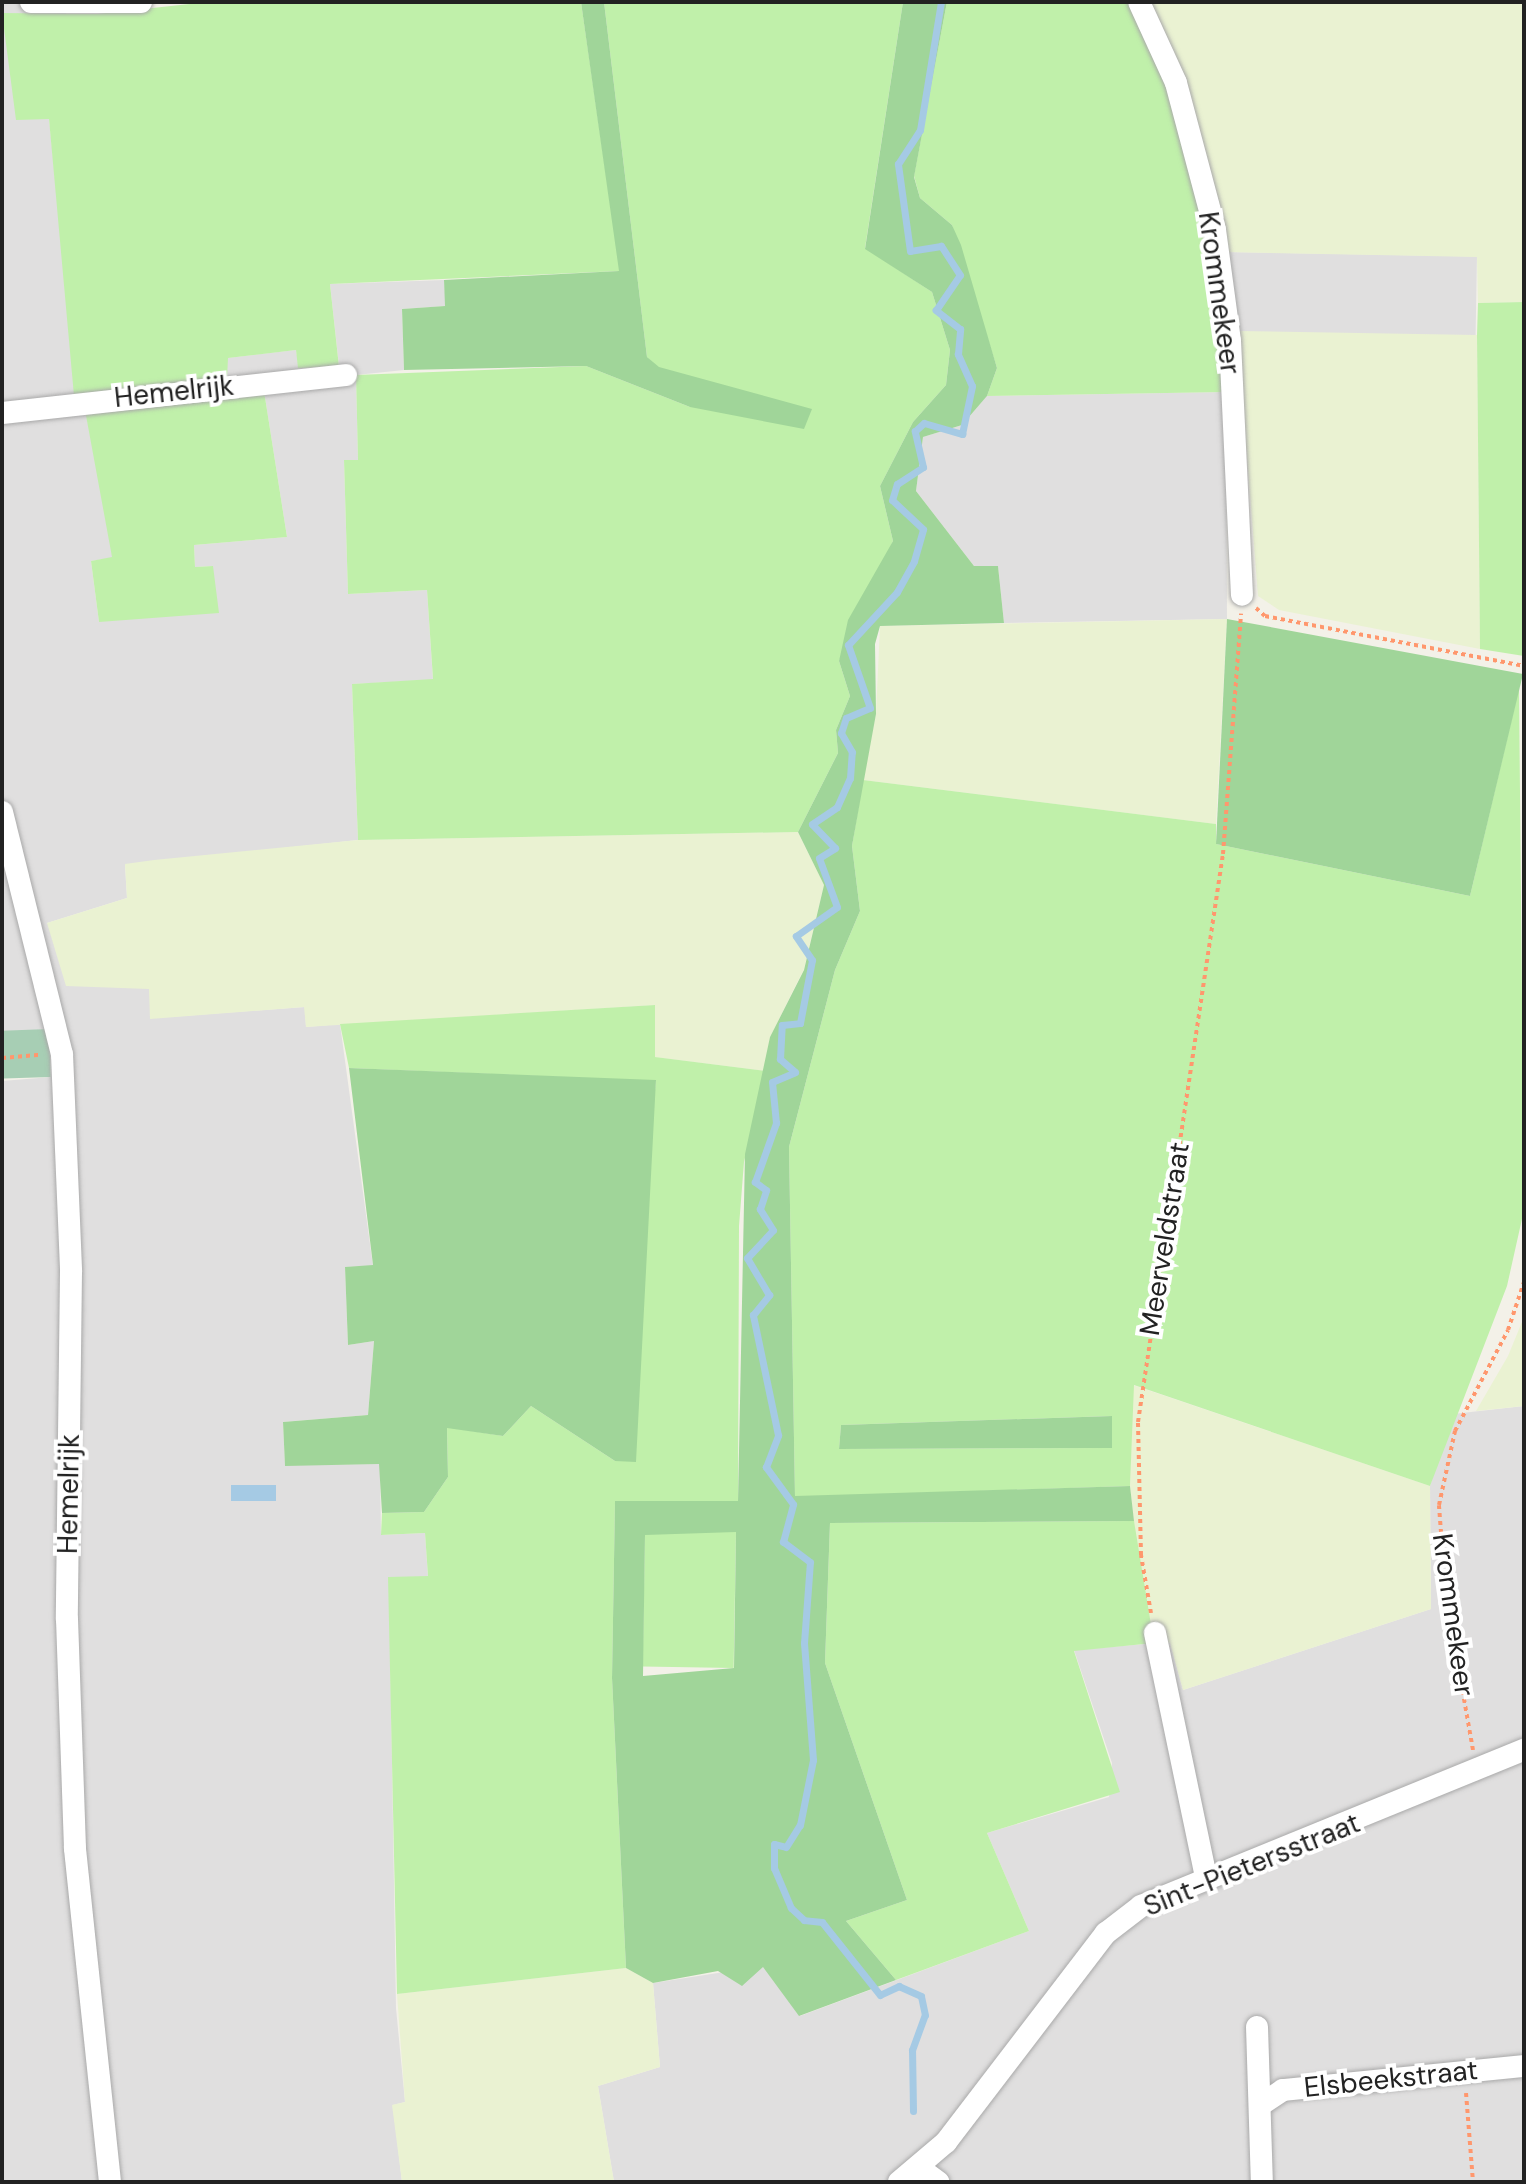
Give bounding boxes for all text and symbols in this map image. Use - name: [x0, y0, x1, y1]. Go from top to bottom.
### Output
- street label: Krommekeer: [1191, 210, 1247, 376]
- street label: Hemelrijk: [113, 369, 235, 415]
- street label: Meerveldstraat: [1133, 1140, 1197, 1338]
- street label: Hemelrijk: [51, 1434, 87, 1554]
- street label: Krommekeer: [1425, 1532, 1481, 1698]
- street label: Sint-Pietersstraat: [1139, 1806, 1365, 1924]
- street label: Elsbeekstraat: [1302, 2053, 1480, 2105]

